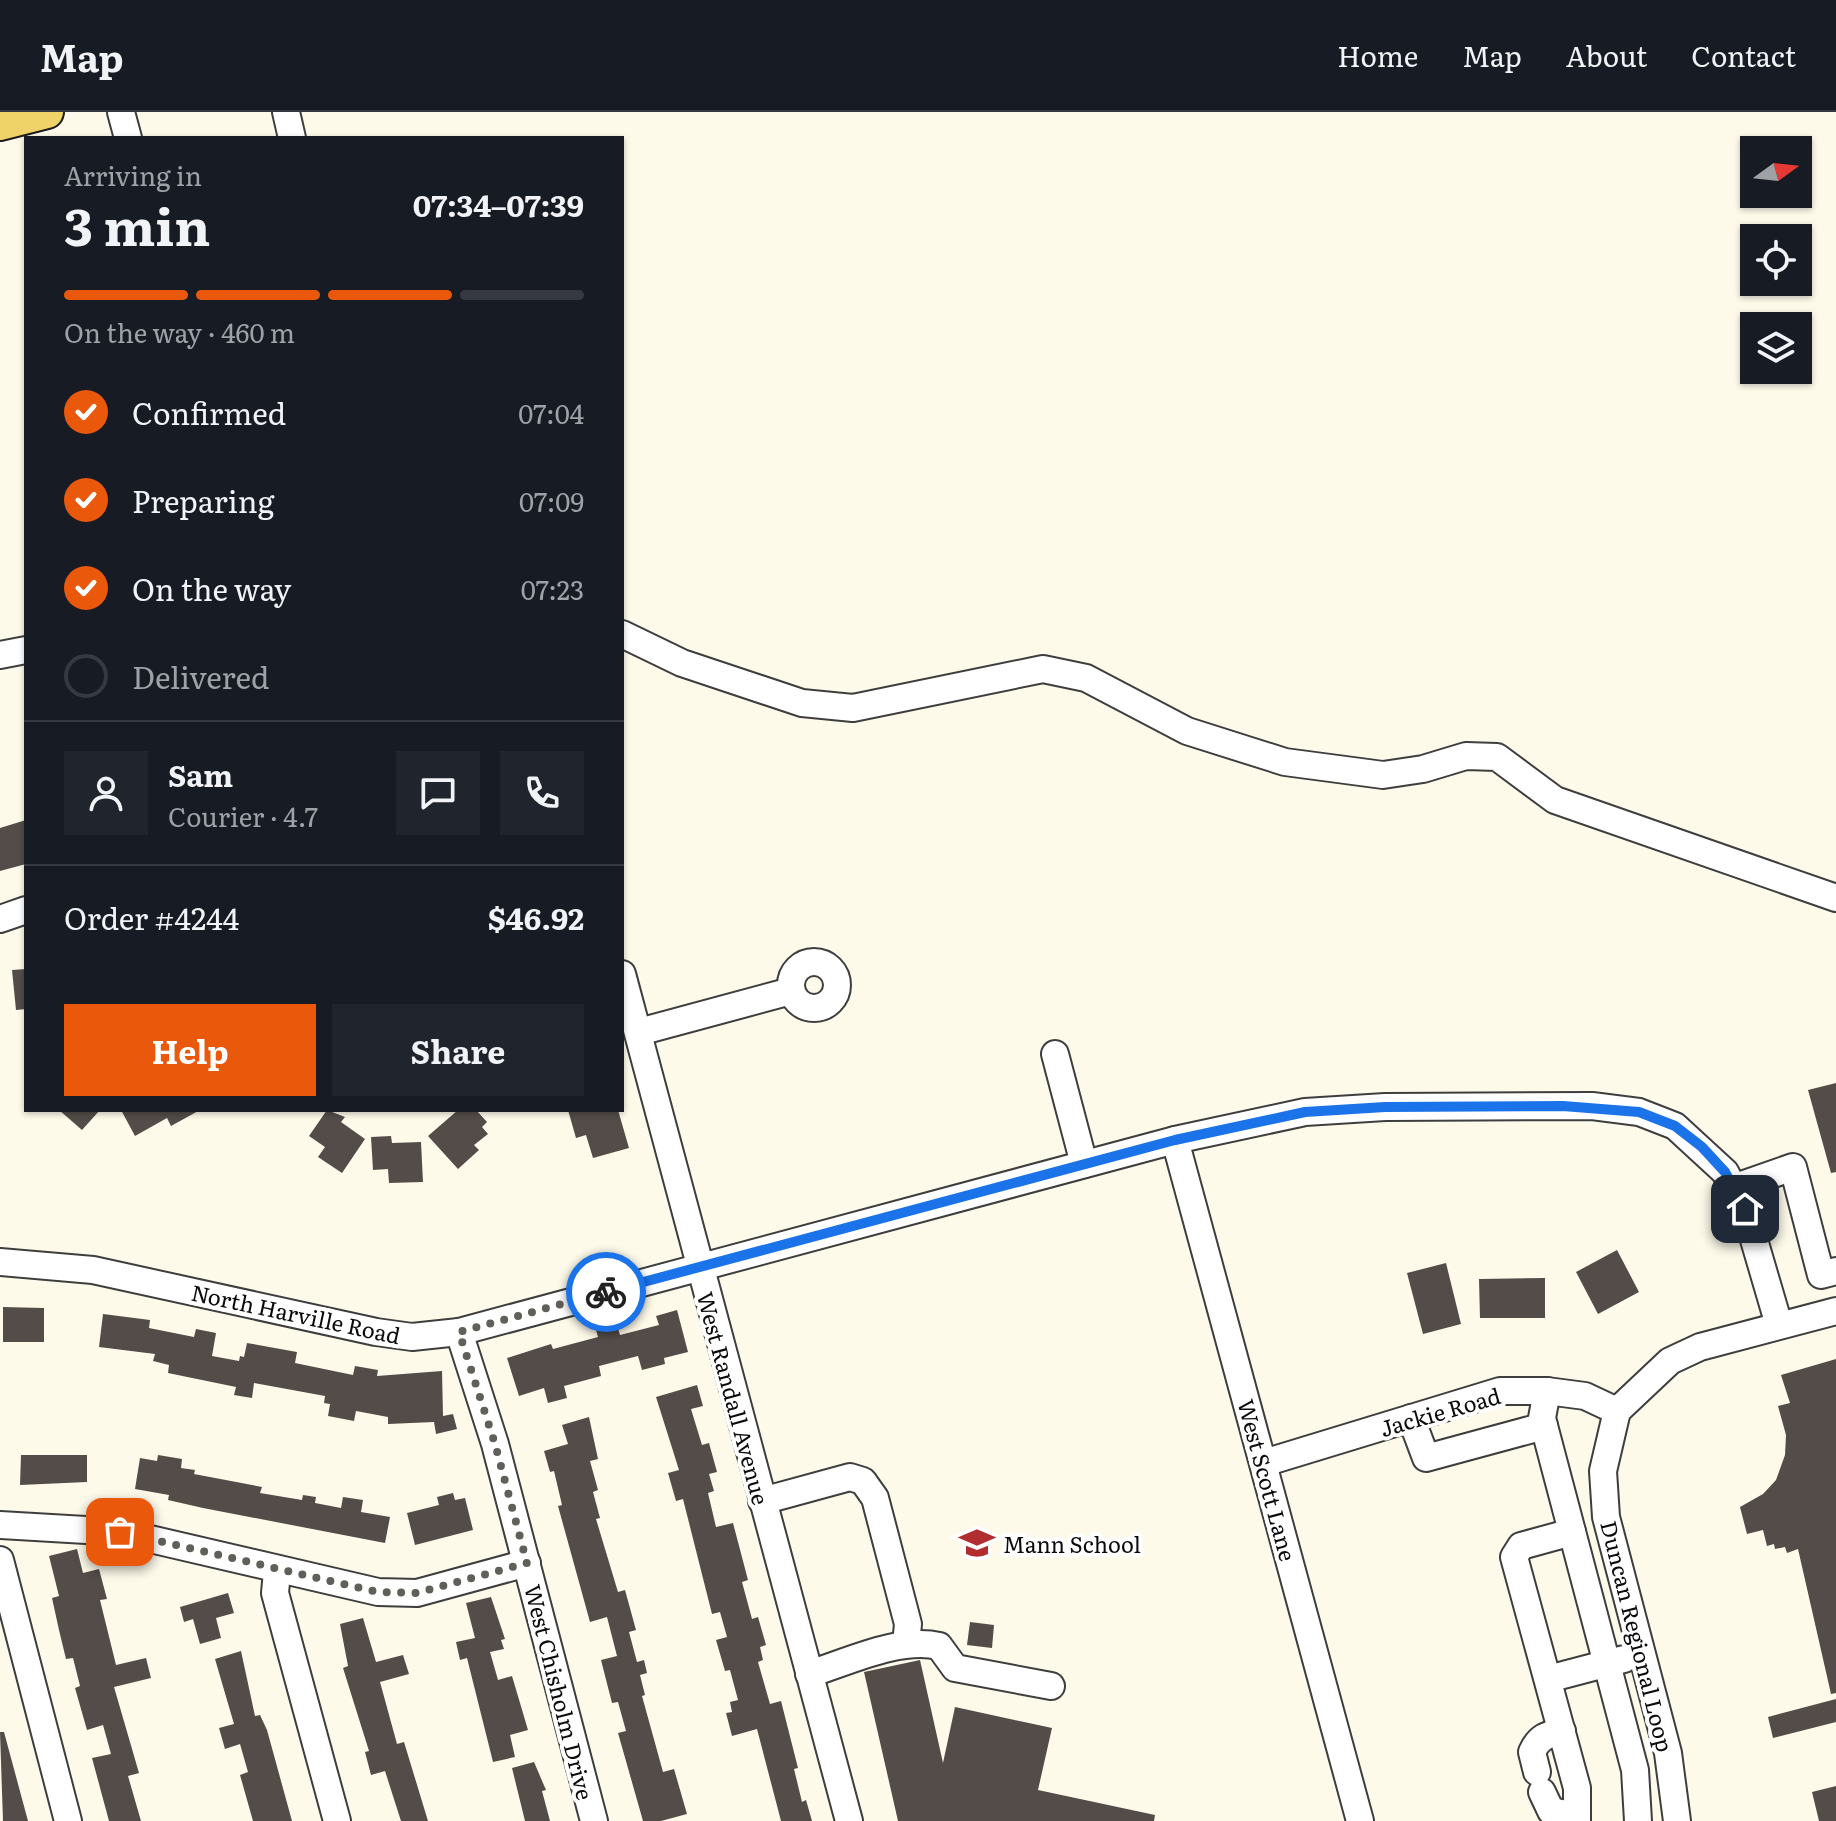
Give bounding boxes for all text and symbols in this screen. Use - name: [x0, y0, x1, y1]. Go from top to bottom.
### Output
- text: Map: [40, 27, 124, 84]
- text: Home: [1337, 34, 1418, 76]
- text: Map: [1462, 34, 1522, 76]
- text: About: [1566, 34, 1647, 76]
- text: Contact: [1691, 34, 1796, 76]
- north arrow: [1740, 136, 1812, 208]
- map controls: [1740, 136, 1812, 384]
- text: Arriving in: [64, 155, 202, 194]
- text: 07:34–07:39: [413, 182, 584, 226]
- text: 3 min: [64, 185, 210, 262]
- button: locate: [1740, 224, 1812, 296]
- text: On the way · 460 m: [64, 312, 295, 351]
- button: layers: [1740, 312, 1812, 384]
- icon: check: [64, 390, 108, 434]
- text: Confirmed: [132, 390, 286, 434]
- text: 07:04: [518, 393, 584, 432]
- icon: check: [64, 478, 108, 522]
- text: Preparing: [132, 478, 274, 522]
- text: 07:09: [519, 481, 584, 520]
- icon: check: [64, 566, 108, 610]
- text: On the way: [132, 566, 291, 610]
- text: 07:23: [521, 569, 584, 608]
- text: Delivered: [132, 654, 269, 698]
- button: person: [64, 751, 148, 835]
- button: chat: [396, 751, 480, 835]
- button: phone: [500, 751, 584, 835]
- text: Sam: [168, 752, 233, 796]
- text: Courier · 4.7: [168, 796, 318, 835]
- text: Order #4244: [64, 895, 239, 939]
- text: $46.92: [488, 895, 584, 939]
- button: Help: [64, 1004, 316, 1096]
- button: Share: [332, 1004, 584, 1096]
- pin: [1711, 1175, 1779, 1243]
- icon: home: [1723, 1187, 1767, 1231]
- courier: [566, 1252, 646, 1332]
- icon: bike: [584, 1270, 628, 1314]
- street label: North Harville Road: [189, 1275, 403, 1351]
- street label: West Randall Avenue: [690, 1288, 778, 1508]
- street label: Jackie Road: [1376, 1378, 1504, 1444]
- street label: West Scott Lane: [1231, 1395, 1305, 1565]
- pin: [86, 1498, 154, 1566]
- icon: bag: [98, 1510, 142, 1554]
- street label: Duncan Regional Loop: [1593, 1517, 1683, 1755]
- school or university icon: Mann School: [958, 1524, 996, 1562]
- place label: Mann School: [1003, 1527, 1141, 1560]
- street label: West Chisholm Drive: [517, 1581, 603, 1803]

